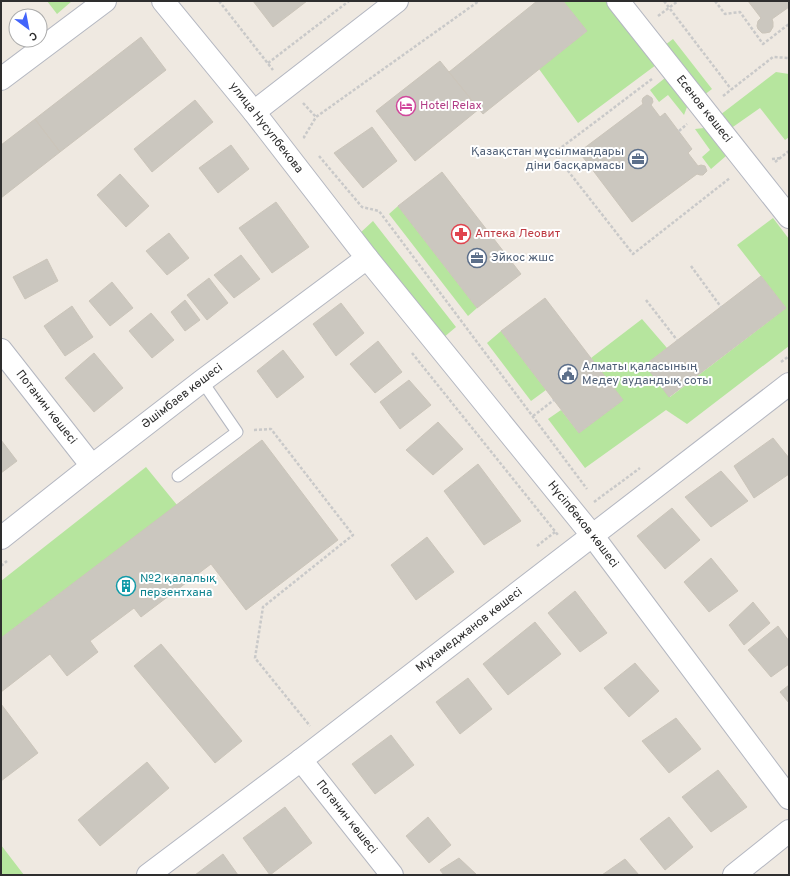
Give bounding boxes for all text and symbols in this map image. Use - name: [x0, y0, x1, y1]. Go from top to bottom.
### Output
- north arrow: [8, 8, 48, 48]
- text: С: [26, 28, 39, 43]
- street label: Есенов көшесі: [672, 72, 735, 146]
- street label: улица Нусупбекова: [225, 79, 307, 177]
- hotel icon: Hotel Relax: [395, 95, 417, 117]
- place label: Hotel Relax: [420, 98, 482, 114]
- place label: Қазақстан мұсылмандары діни басқармасы: [471, 144, 624, 174]
- office icon: Қазақстан мұсылмандары діни басқармасы: [627, 148, 649, 170]
- pharmacy icon: Аптека Леовит: [450, 223, 472, 245]
- place label: Аптека Леовит: [475, 226, 561, 242]
- office icon: Эйкос жшс: [466, 247, 488, 269]
- place label: Эйкос жшс: [491, 250, 554, 266]
- place label: Алматы қаласының Медеу аудандық соты: [582, 359, 712, 389]
- street label: Әшімбаев көшесі: [138, 360, 226, 433]
- public building icon: Алматы қаласының Медеу аудандық соты: [557, 363, 579, 385]
- street label: Потанин көшесі: [12, 367, 80, 448]
- street label: Нүсіпбеков көшесі: [544, 478, 622, 571]
- place label: №2 қалалық перзентхана: [140, 571, 217, 601]
- building icon: №2 қалалық перзентхана: [115, 575, 137, 597]
- street label: Мұхамеджанов көшесі: [413, 584, 526, 676]
- street label: Потанин көшесі: [312, 777, 381, 858]

